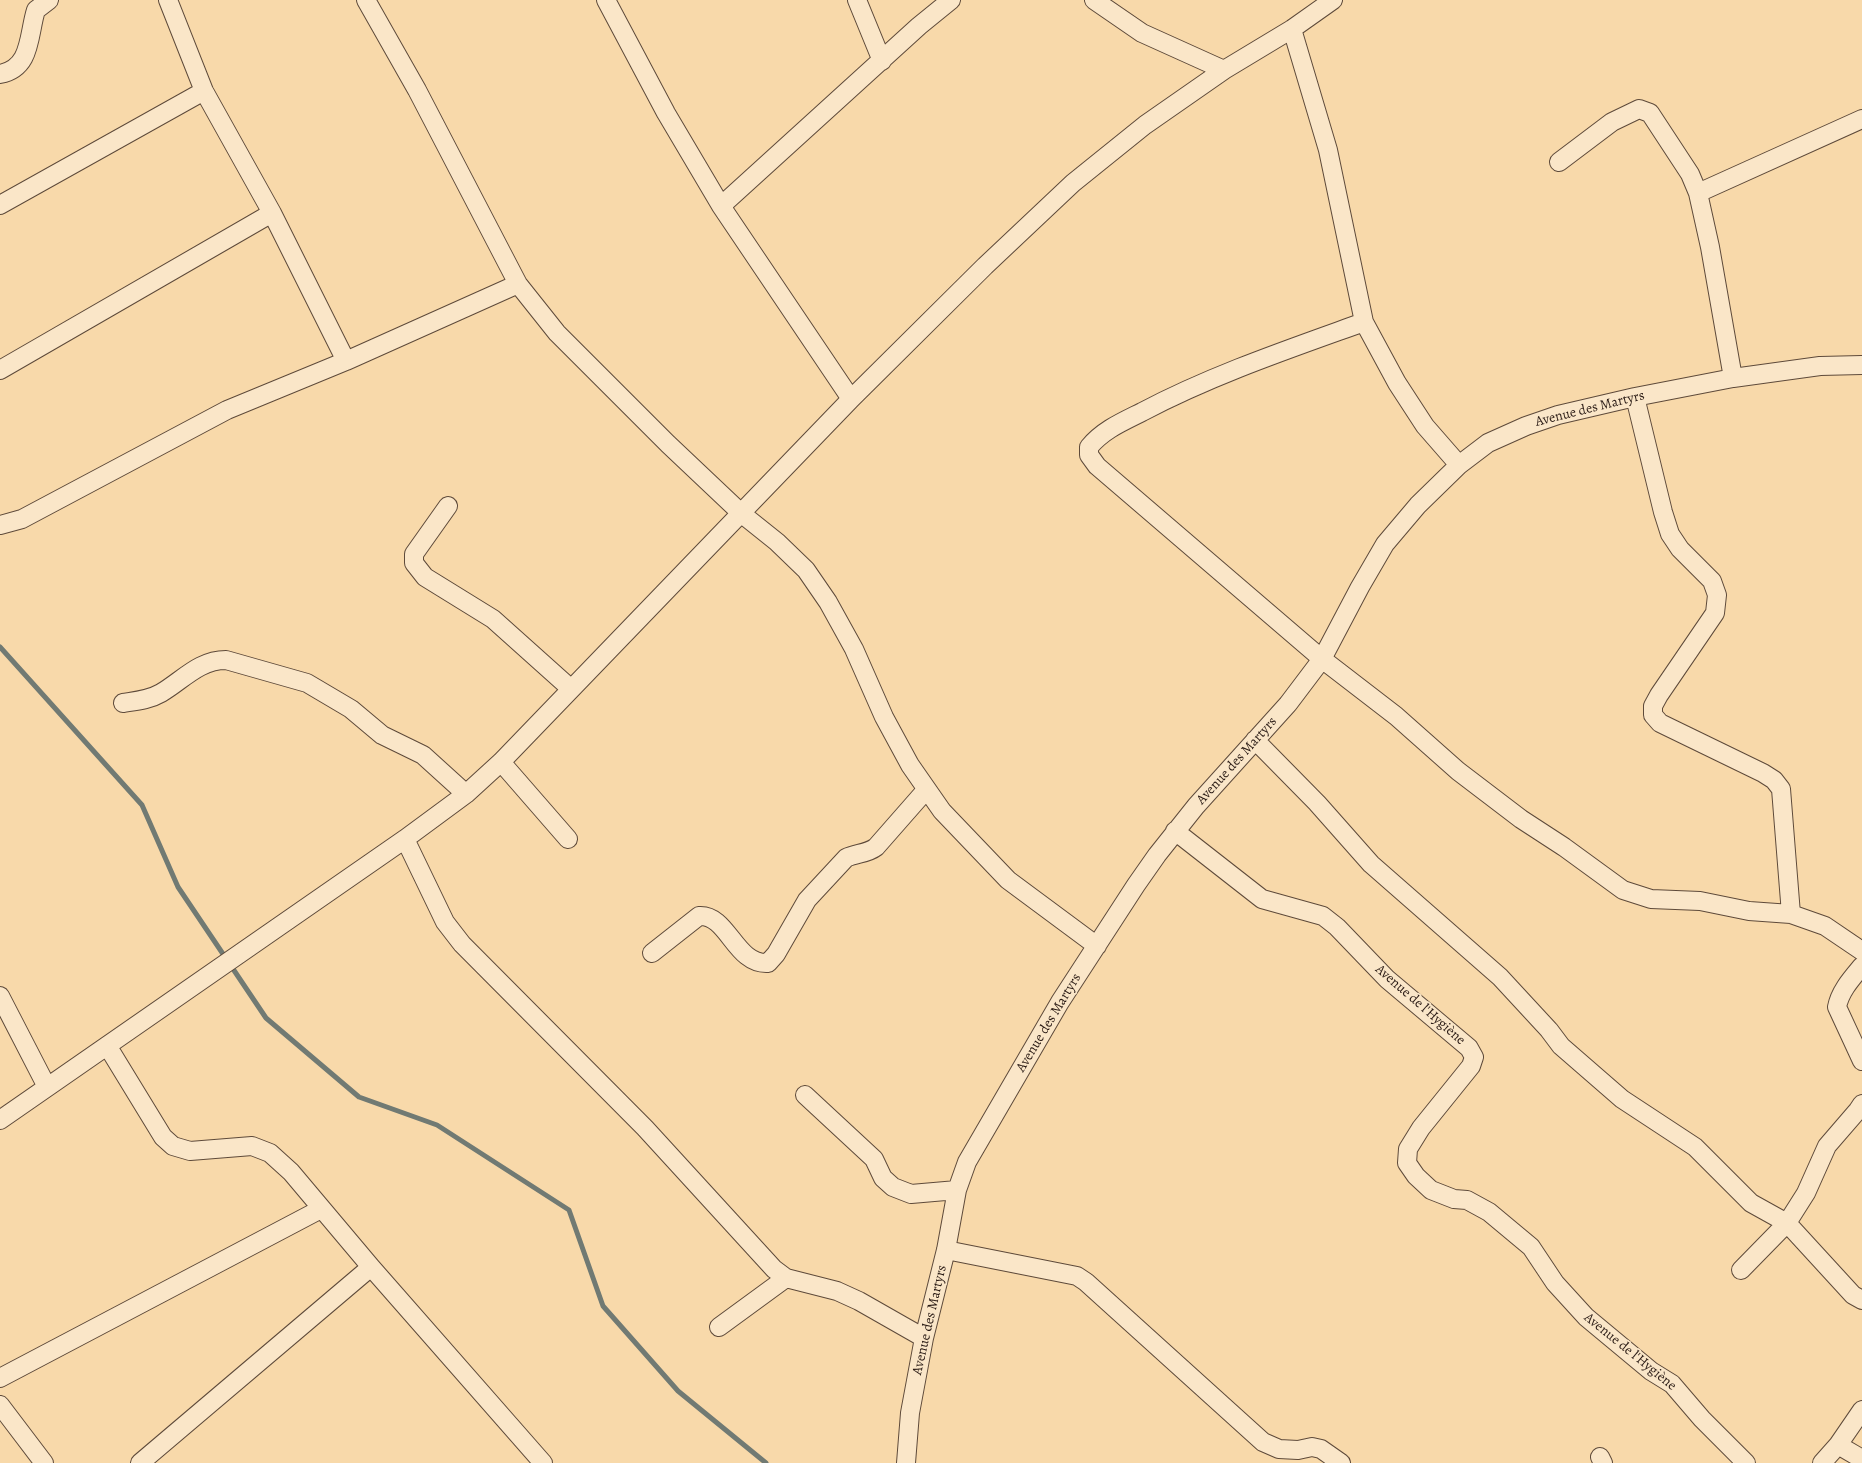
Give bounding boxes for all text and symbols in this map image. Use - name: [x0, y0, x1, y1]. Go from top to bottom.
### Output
- street label: Avenue des Martyrs: [1534, 387, 1646, 431]
- street label: Avenue des Martyrs: [1193, 714, 1281, 808]
- street label: Avenue de l'Hygiène: [1371, 961, 1469, 1049]
- street label: Avenue des Martyrs: [1013, 971, 1085, 1075]
- street label: Avenue des Martyrs: [909, 1263, 951, 1377]
- street label: Avenue de l'Hygiène: [1580, 1310, 1680, 1394]

